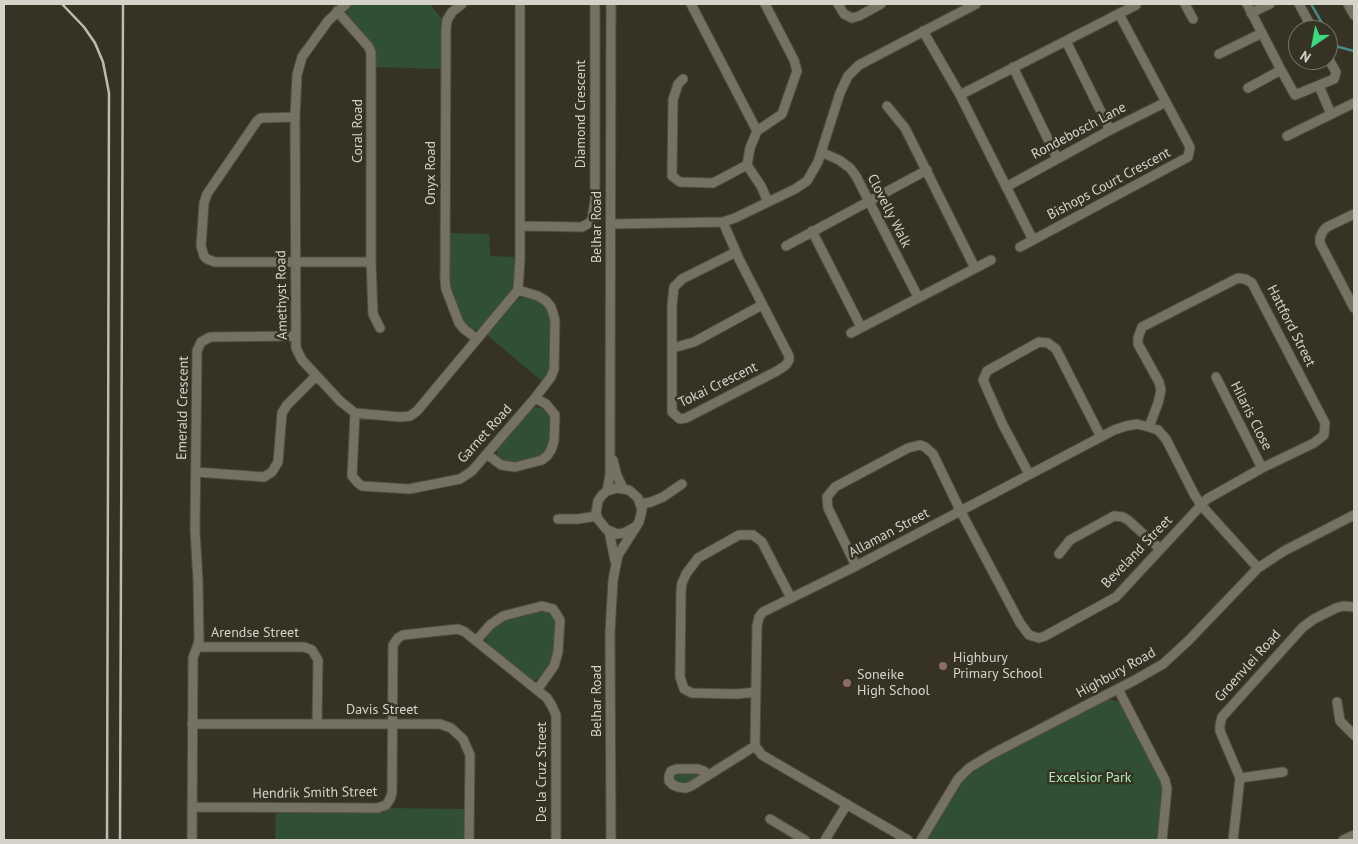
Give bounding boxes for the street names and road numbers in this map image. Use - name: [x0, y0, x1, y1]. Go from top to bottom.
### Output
- street label: Diamond Crescent: [573, 60, 589, 168]
- street label: Coral Road: [350, 99, 366, 163]
- street label: Rondebosch Lane: [1029, 99, 1129, 163]
- street label: Onyx Road: [423, 141, 439, 205]
- street label: Bishops Court Crescent: [1044, 144, 1174, 224]
- street label: Clovelly Walk: [863, 171, 915, 251]
- street label: Belhar Road: [589, 191, 605, 263]
- street label: Amethyst Road: [273, 250, 291, 340]
- street label: Hattford Street: [1263, 282, 1319, 370]
- street label: Emerald Crescent: [174, 356, 192, 460]
- street label: Tokai Crescent: [676, 359, 760, 411]
- street label: Hilaris Close: [1227, 379, 1275, 453]
- street label: Garnet Road: [454, 401, 516, 467]
- street label: Allaman Street: [846, 505, 932, 561]
- street label: Beveland Street: [1098, 512, 1176, 592]
- street label: Arendse Street: [211, 625, 299, 641]
- street label: Groenvlei Road: [1211, 627, 1285, 705]
- street label: Highbury Road: [1073, 644, 1159, 702]
- street label: Belhar Road: [589, 665, 605, 737]
- street label: Davis Street: [346, 702, 418, 718]
- street label: De la Cruz Street: [534, 722, 550, 822]
- street label: Hendrik Smith Street: [252, 784, 378, 802]

